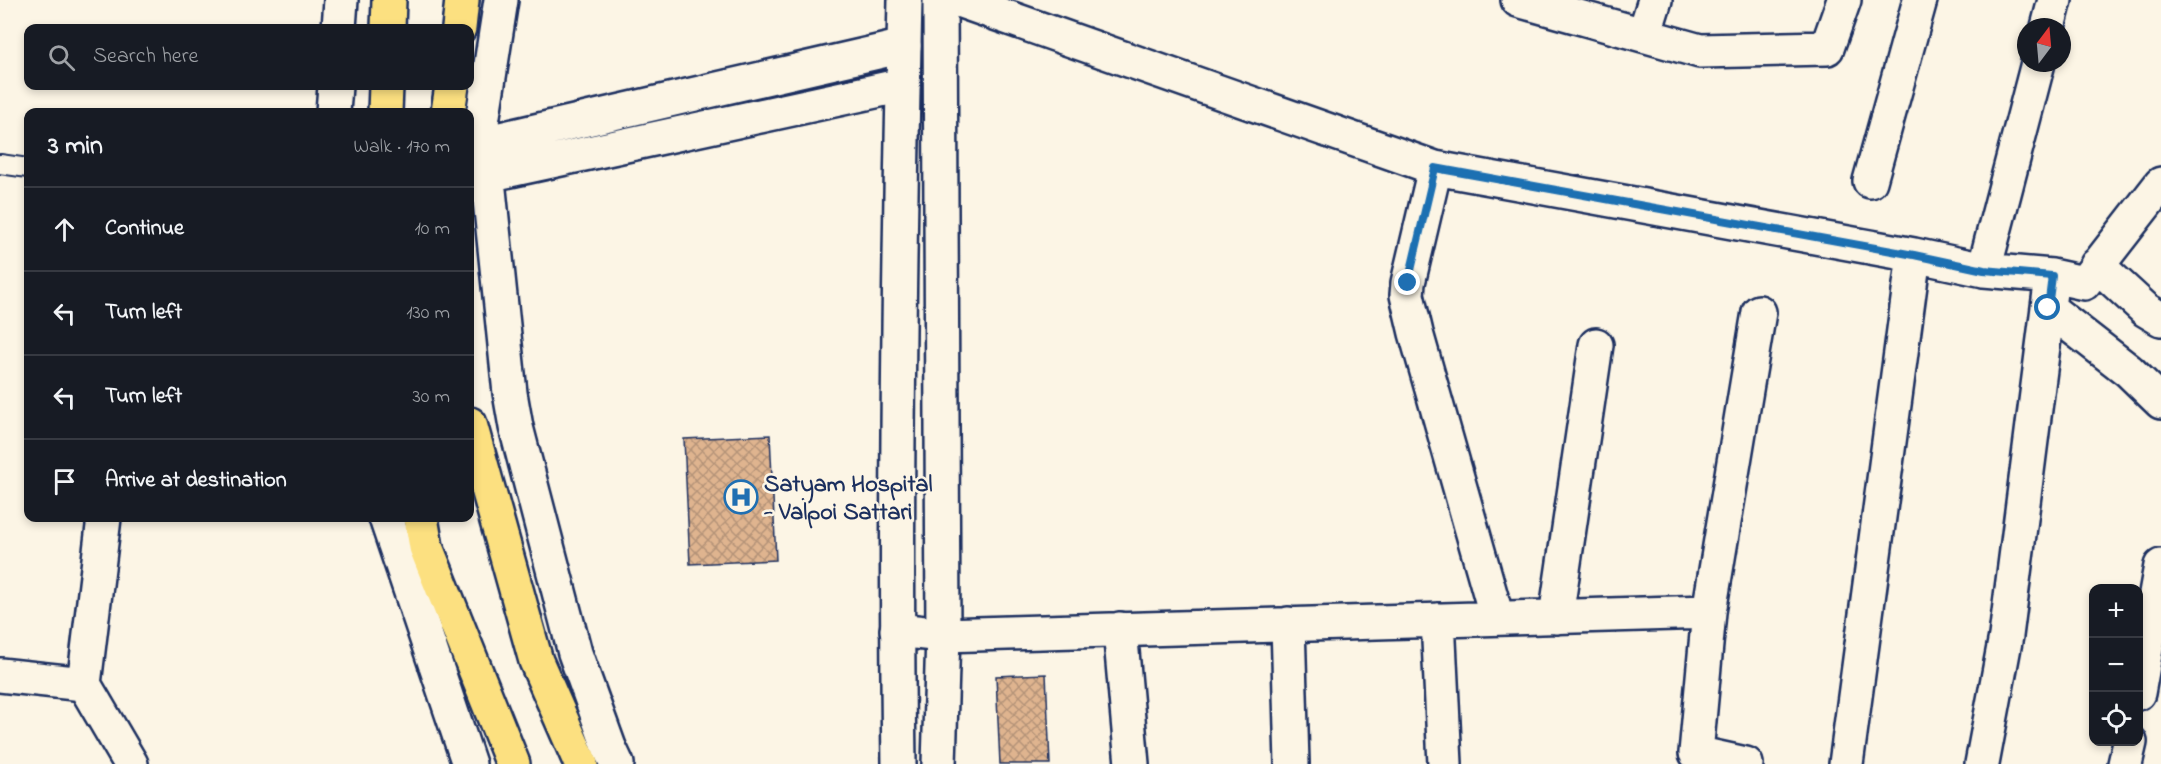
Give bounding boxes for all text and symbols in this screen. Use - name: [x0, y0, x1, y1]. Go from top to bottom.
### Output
- north arrow: [2017, 18, 2071, 72]
- search box: [24, 24, 474, 90]
- icon: search: [45, 41, 78, 74]
- text: Search here: [93, 41, 198, 73]
- text: 3 min: [48, 128, 103, 166]
- text: Walk · 170 m: [354, 133, 450, 162]
- icon: ahead: [48, 213, 81, 246]
- text: Continue: [105, 213, 184, 245]
- text: 10 m: [414, 215, 450, 244]
- route end: [1394, 269, 1420, 295]
- route start: [2034, 294, 2060, 320]
- icon: left: [48, 297, 81, 330]
- text: Turn left: [105, 297, 182, 329]
- text: 130 m: [406, 299, 450, 328]
- icon: left: [48, 381, 81, 414]
- text: Turn left: [105, 381, 182, 413]
- text: 30 m: [413, 383, 450, 412]
- icon: arrive: [48, 465, 81, 498]
- text: Arrive at destination: [105, 465, 287, 497]
- place label: Satyam Hospital - Valpoi Sattari: [763, 468, 932, 531]
- hospital icon: Satyam Hospital - Valpoi Sattari: [723, 479, 759, 515]
- map controls: [2089, 584, 2143, 746]
- button: +: [2089, 584, 2143, 638]
- button: −: [2089, 638, 2143, 692]
- button: locate: [2089, 692, 2143, 746]

